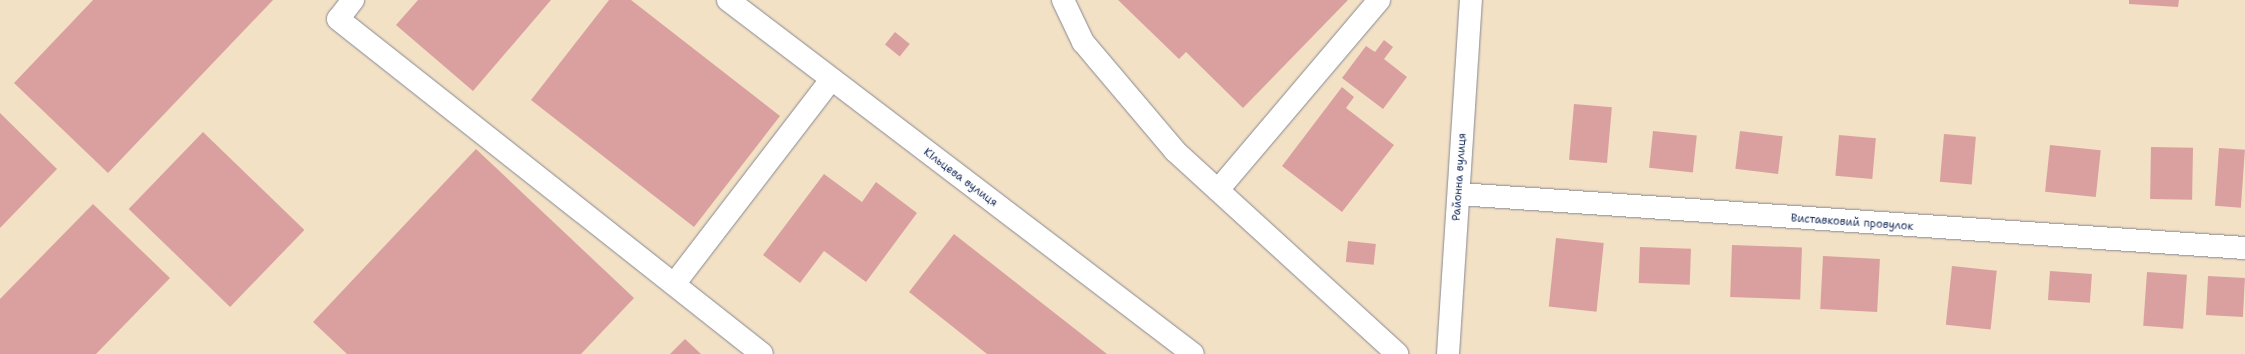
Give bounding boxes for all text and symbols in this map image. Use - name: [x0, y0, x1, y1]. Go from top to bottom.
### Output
- street label: Районна вулиця: [1450, 133, 1470, 221]
- street label: Кільцева вулиця: [920, 146, 1000, 210]
- street label: Виставковий провулок: [1790, 212, 1914, 234]

